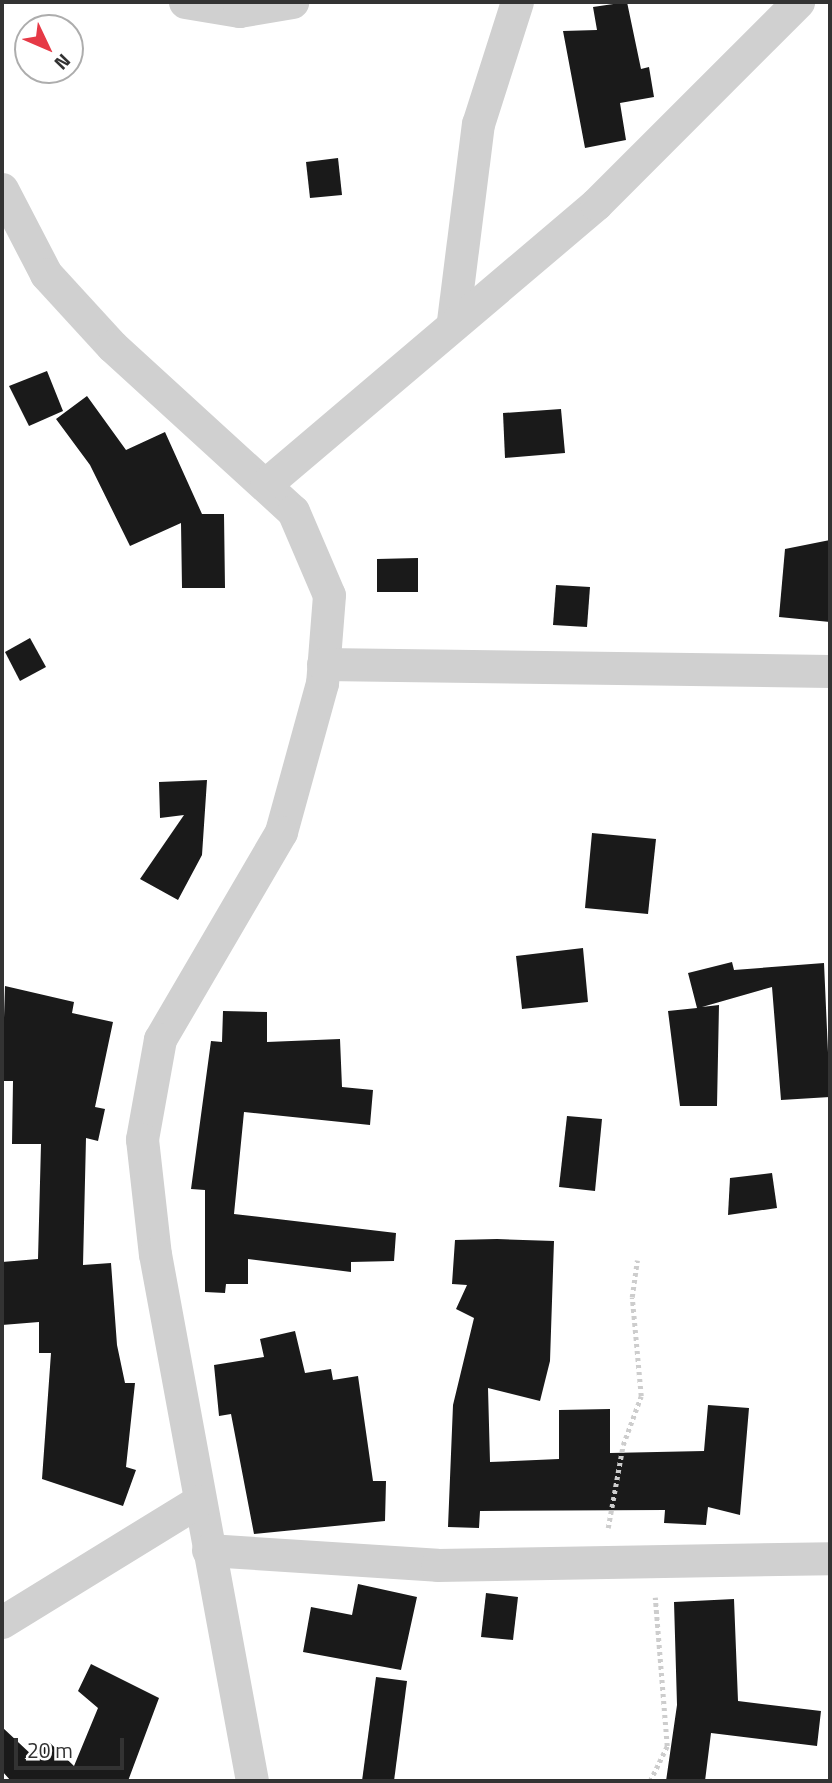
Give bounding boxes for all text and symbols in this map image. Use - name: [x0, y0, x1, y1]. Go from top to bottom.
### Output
- north arrow: [14, 14, 84, 84]
- text: N: [48, 48, 78, 77]
- scale bar: [18, 1724, 128, 1768]
- text: 20 m: [27, 1734, 73, 1766]

